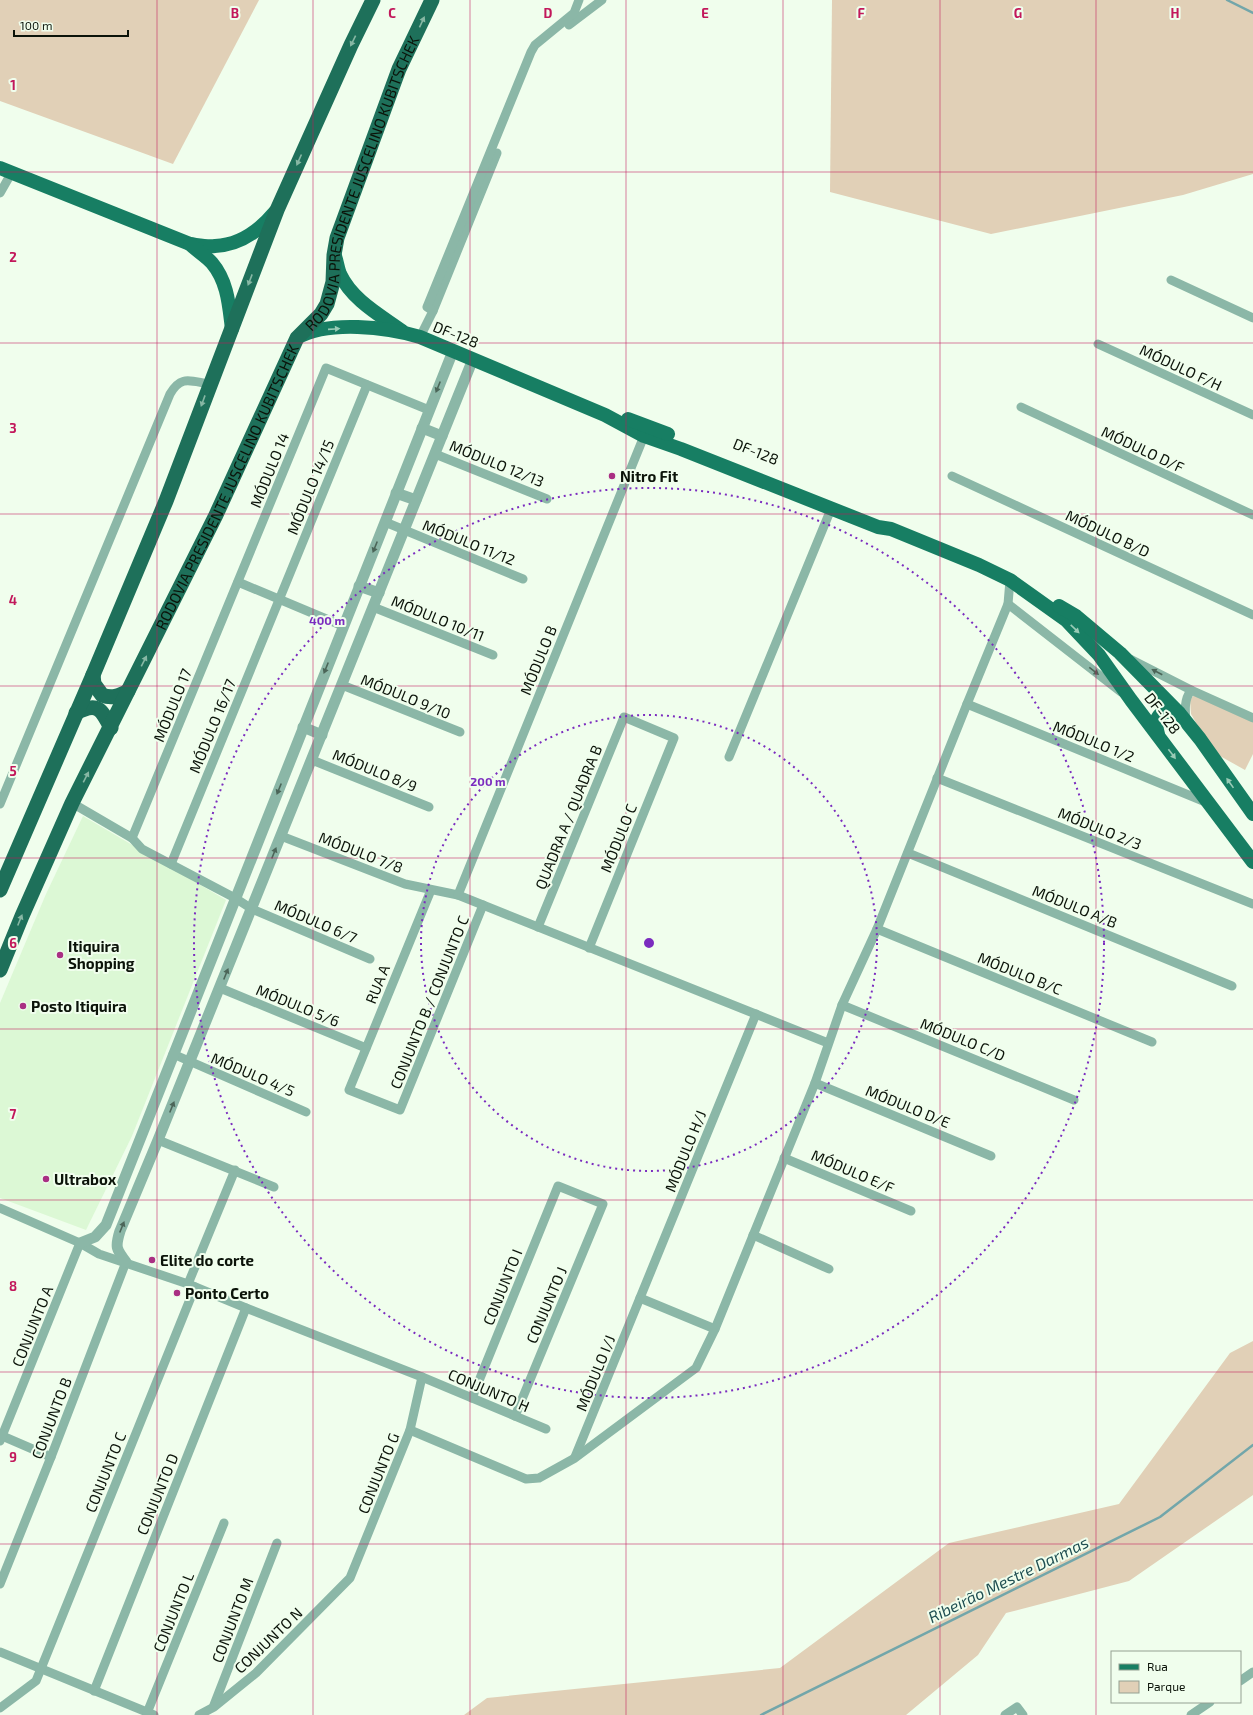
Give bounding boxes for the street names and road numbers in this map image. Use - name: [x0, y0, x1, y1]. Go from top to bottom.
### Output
- street label: RODOVIA PRESIDENTE JUSCELINO KUBITSCHEK: [301, 33, 423, 334]
- street label: DF-128: [431, 317, 481, 351]
- street label: MÓDULO F/H: [1137, 340, 1225, 394]
- street label: RODOVIA PRESIDENTE JUSCELINO KUBITSCHEK: [151, 341, 302, 632]
- street label: MÓDULO D/F: [1099, 422, 1187, 476]
- street label: MÓDULO 14: [246, 430, 292, 510]
- street label: DF-128: [731, 434, 781, 468]
- street label: MÓDULO 12/13: [447, 436, 547, 490]
- street label: MÓDULO 14/15: [283, 437, 337, 537]
- street label: MÓDULO B/D: [1063, 506, 1153, 560]
- street label: MÓDULO 11/12: [420, 515, 518, 569]
- street label: MÓDULO 10/11: [389, 591, 487, 645]
- street label: MÓDULO B: [516, 623, 560, 697]
- street label: MÓDULO 17: [149, 665, 195, 744]
- street label: MÓDULO 9/10: [358, 670, 454, 722]
- street label: MÓDULO 16/17: [185, 676, 239, 776]
- street label: DF-128: [1141, 689, 1185, 737]
- street label: MÓDULO 1/2: [1051, 717, 1137, 765]
- street label: QUADRA A / QUADRA B: [531, 742, 606, 892]
- street label: MÓDULO 8/9: [330, 745, 420, 795]
- street label: MÓDULO C: [596, 801, 640, 875]
- street label: MÓDULO 2/3: [1056, 803, 1144, 853]
- street label: MÓDULO 7/8: [316, 828, 406, 876]
- street label: MÓDULO A/B: [1030, 881, 1120, 931]
- street label: MÓDULO 6/7: [272, 896, 360, 947]
- street label: CONJUNTO B / CONJUNTO C: [386, 912, 472, 1091]
- street label: MÓDULO B/C: [975, 948, 1065, 998]
- street label: RUA A: [361, 961, 393, 1006]
- street label: MÓDULO 5/6: [254, 980, 342, 1030]
- street label: MÓDULO C/D: [918, 1014, 1008, 1064]
- street label: MÓDULO 4/5: [209, 1048, 297, 1100]
- street label: MÓDULO D/E: [863, 1081, 953, 1131]
- street label: MÓDULO H/J: [660, 1108, 710, 1194]
- street label: MÓDULO E/F: [809, 1145, 897, 1197]
- street label: CONJUNTO I: [479, 1246, 525, 1328]
- street label: CONJUNTO J: [522, 1264, 570, 1346]
- street label: CONJUNTO A: [8, 1282, 57, 1369]
- street label: MÓDULO I/J: [572, 1332, 618, 1414]
- street label: CONJUNTO H: [446, 1365, 532, 1415]
- street label: CONJUNTO B: [27, 1375, 75, 1461]
- street label: CONJUNTO C: [81, 1429, 129, 1515]
- street label: CONJUNTO G: [354, 1430, 402, 1516]
- street label: CONJUNTO D: [132, 1451, 182, 1537]
- street label: CONJUNTO L: [149, 1569, 197, 1654]
- street label: CONJUNTO M: [208, 1575, 256, 1665]
- street label: CONJUNTO N: [230, 1603, 306, 1677]

